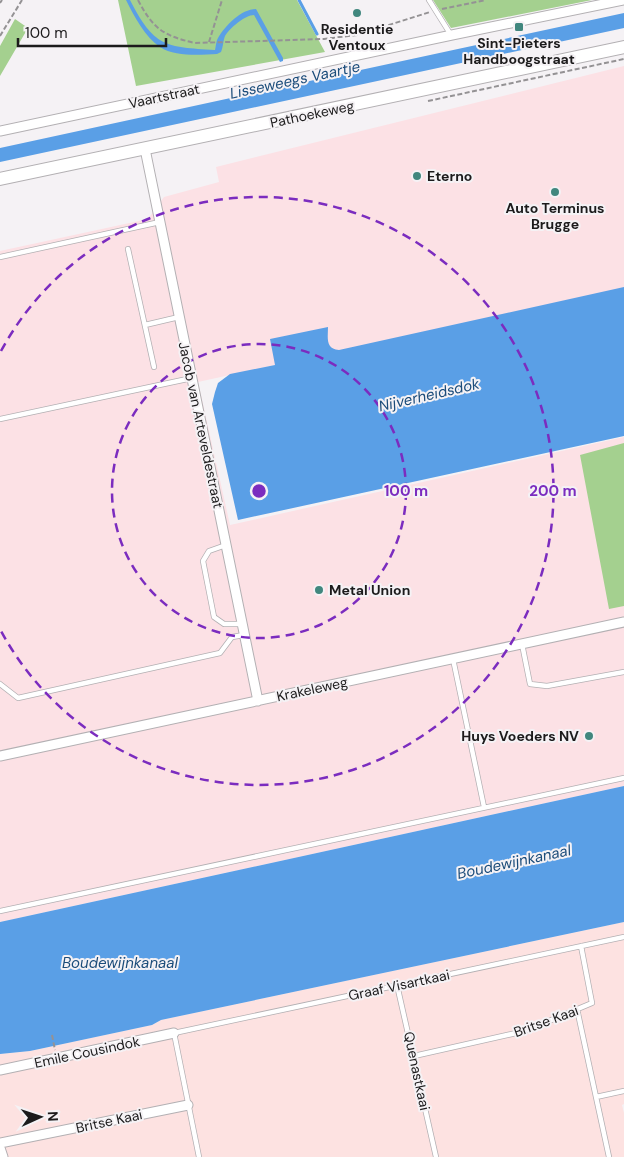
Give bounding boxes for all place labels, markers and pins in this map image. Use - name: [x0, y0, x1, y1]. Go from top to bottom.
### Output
- marker: Residentie Ventoux: [351, 7, 363, 19]
- place label: Residentie Ventoux: [321, 20, 393, 54]
- marker: Sint-Pieters Handboogstraat: [513, 21, 525, 33]
- place label: Sint-Pieters Handboogstraat: [463, 34, 575, 68]
- place label: Eterno: [427, 167, 472, 185]
- marker: Eterno: [411, 170, 423, 182]
- marker: Auto Terminus Brugge: [549, 186, 561, 198]
- place label: Auto Terminus Brugge: [505, 199, 605, 233]
- centre of rings: [250, 482, 268, 500]
- place label: Metal Union: [329, 581, 410, 599]
- marker: Metal Union: [313, 584, 325, 596]
- place label: Huys Voeders NV: [461, 727, 579, 745]
- marker: Huys Voeders NV: [583, 730, 595, 742]

